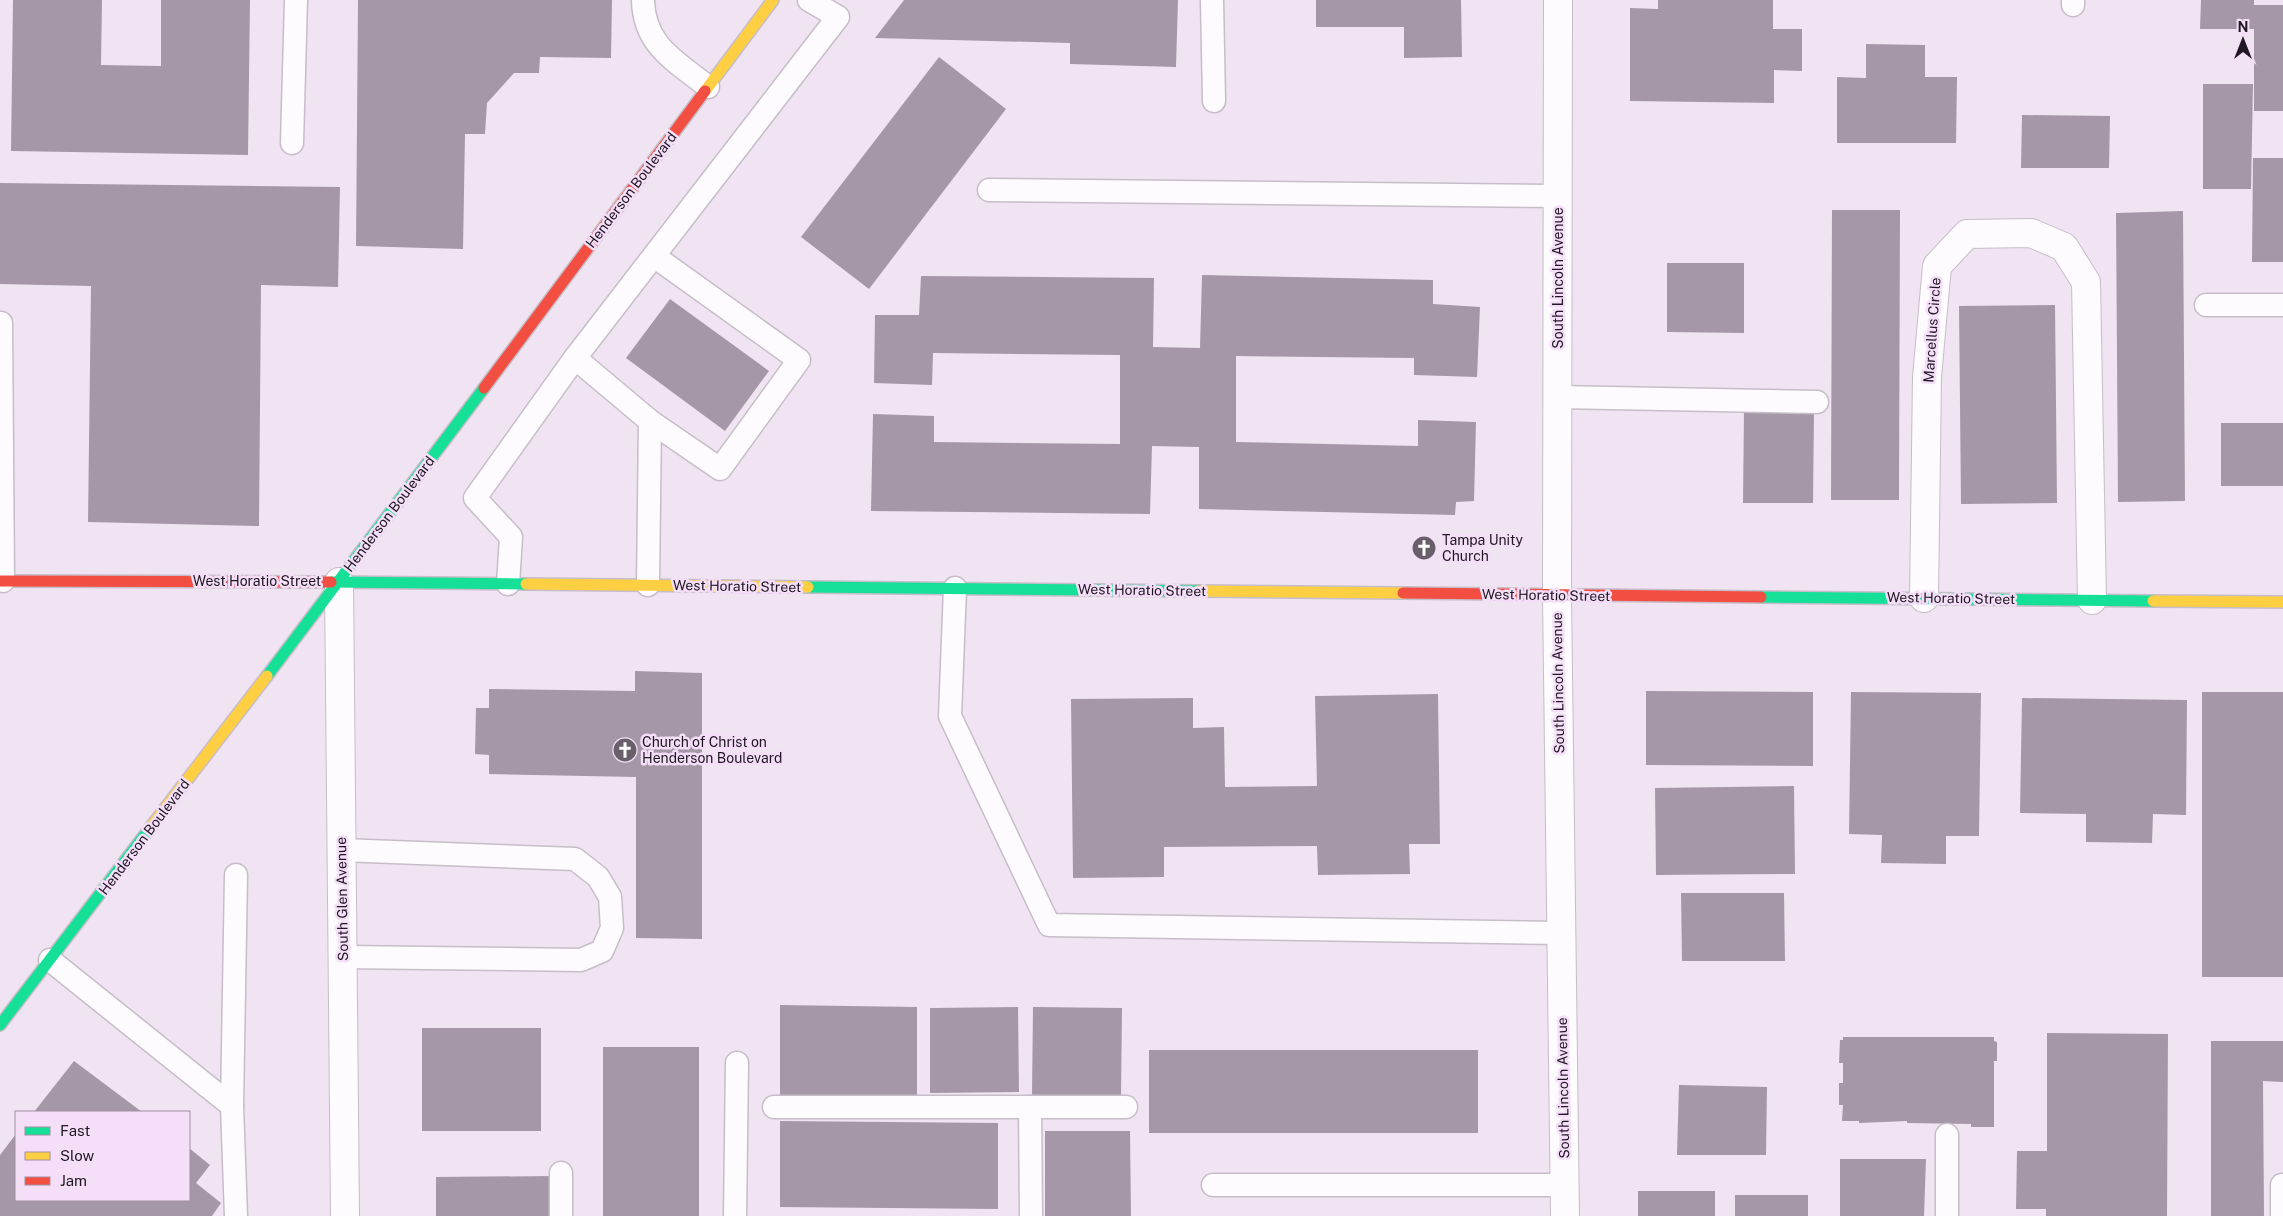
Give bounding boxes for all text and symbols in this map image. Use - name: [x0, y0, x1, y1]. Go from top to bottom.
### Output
- north arrow: [2218, 15, 2268, 65]
- text: N: [2238, 19, 2248, 35]
- street label: Henderson Boulevard: [582, 129, 680, 251]
- street label: South Lincoln Avenue: [1550, 207, 1566, 349]
- street label: Marcellus Circle: [1920, 277, 1944, 383]
- street label: Henderson Boulevard: [340, 453, 438, 575]
- place label: Tampa Unity Church: [1442, 532, 1524, 564]
- church icon: Tampa Unity Church: [1411, 535, 1437, 561]
- street label: West Horatio Street: [193, 573, 321, 589]
- street label: West Horatio Street: [673, 577, 801, 595]
- street label: West Horatio Street: [1078, 581, 1206, 599]
- street label: West Horatio Street: [1482, 586, 1610, 604]
- street label: West Horatio Street: [1887, 589, 2015, 607]
- street label: South Lincoln Avenue: [1549, 612, 1567, 754]
- place label: Church of Christ on Henderson Boulevard: [642, 734, 782, 766]
- church icon: Church of Christ on Henderson Boulevard: [612, 737, 638, 763]
- street label: Henderson Boulevard: [95, 776, 193, 898]
- street label: South Glen Avenue: [333, 837, 351, 961]
- street label: South Lincoln Avenue: [1554, 1017, 1572, 1159]
- legend: [15, 1111, 190, 1201]
- text: Fast: [60, 1122, 90, 1139]
- text: Slow: [60, 1147, 95, 1164]
- text: Jam: [60, 1172, 87, 1189]

